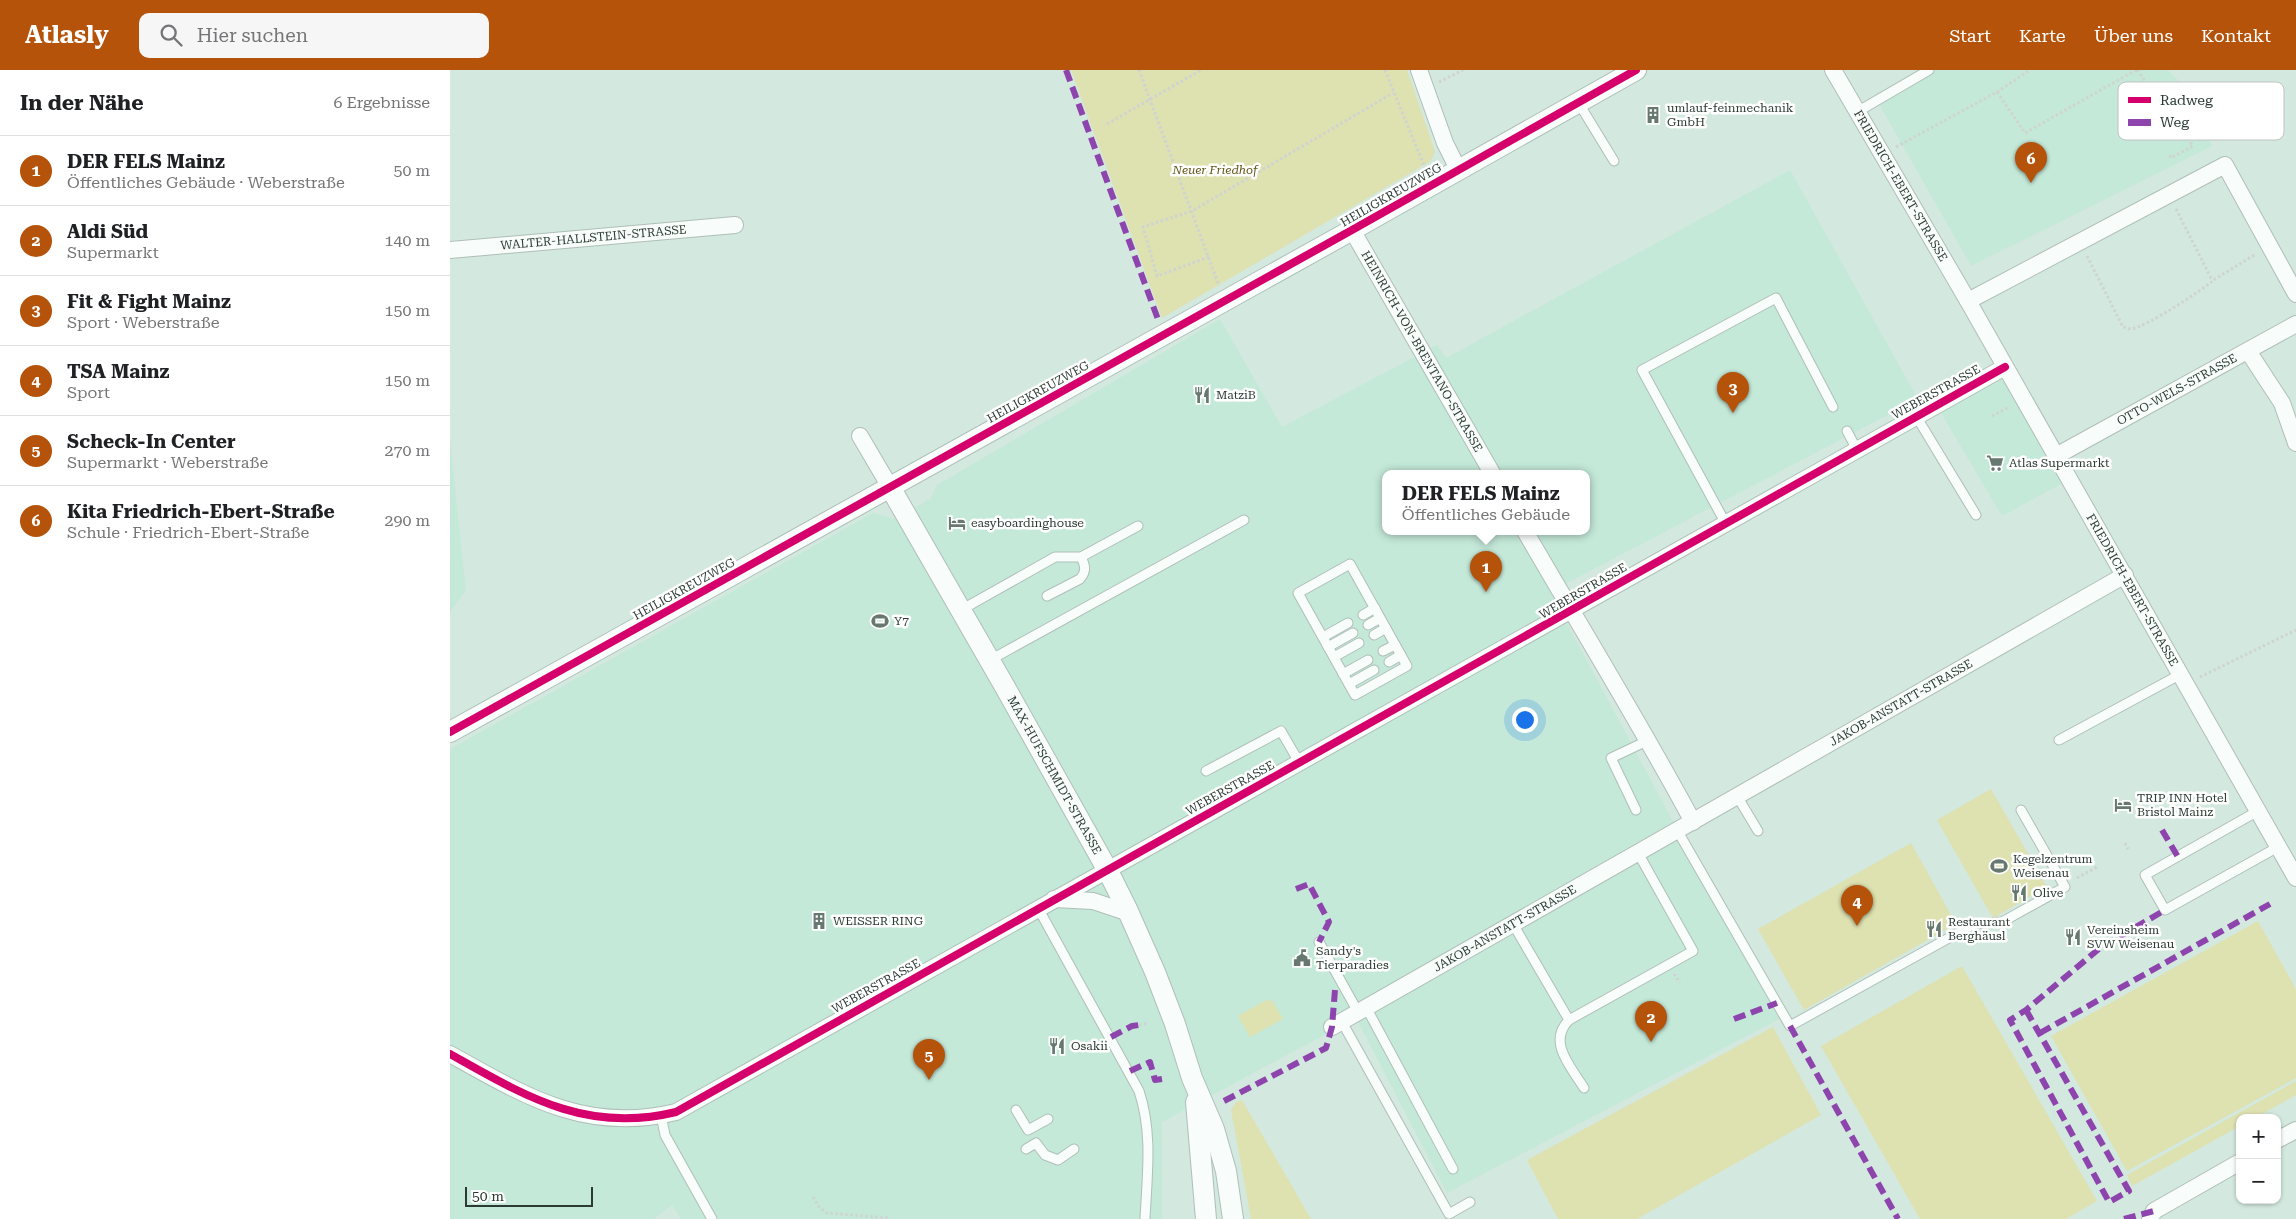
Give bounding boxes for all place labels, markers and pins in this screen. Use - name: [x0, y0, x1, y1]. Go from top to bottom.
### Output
- place label: umlauf-feinmechanik GmbH: [1667, 101, 1794, 129]
- building icon: umlauf-feinmechanik GmbH: [1643, 105, 1663, 125]
- pin: 6: [2015, 142, 2047, 183]
- pin: 3: [1717, 372, 1749, 413]
- restaurant icon: MatziB: [1192, 385, 1212, 405]
- place label: MatziB: [1216, 388, 1256, 402]
- supermarket icon: Atlas Supermarkt: [1985, 453, 2005, 473]
- place label: Atlas Supermarkt: [2009, 456, 2110, 470]
- hotel icon: easyboardinghouse: [947, 513, 967, 533]
- place label: easyboardinghouse: [971, 516, 1084, 530]
- pin: 1: [1470, 551, 1502, 592]
- sports icon: Y7: [870, 611, 890, 631]
- place label: Y7: [894, 614, 909, 628]
- place label: TRIP INN Hotel Bristol Mainz: [2137, 791, 2227, 819]
- hotel icon: TRIP INN Hotel Bristol Mainz: [2113, 795, 2133, 815]
- place label: Kegelzentrum Weisenau: [2013, 852, 2093, 880]
- sports icon: Kegelzentrum Weisenau: [1989, 856, 2009, 876]
- restaurant icon: Olive: [2009, 883, 2029, 903]
- pin: 4: [1841, 885, 1873, 926]
- place label: Olive: [2033, 886, 2064, 900]
- building icon: WEISSER RING: [809, 911, 829, 931]
- place label: WEISSER RING: [833, 914, 924, 928]
- place label: Restaurant Berghäusl: [1948, 915, 2011, 943]
- restaurant icon: Restaurant Berghäusl: [1924, 919, 1944, 939]
- place label: Vereinsheim SVW Weisenau: [2087, 923, 2175, 951]
- restaurant icon: Vereinsheim SVW Weisenau: [2063, 927, 2083, 947]
- place label: Sandy's Tierparadies: [1316, 944, 1389, 972]
- public building icon: Sandy's Tierparadies: [1292, 948, 1312, 968]
- pin: 2: [1635, 1001, 1667, 1042]
- restaurant icon: Osakii: [1047, 1036, 1067, 1056]
- pin: 5: [913, 1039, 945, 1080]
- place label: Osakii: [1071, 1039, 1108, 1053]

